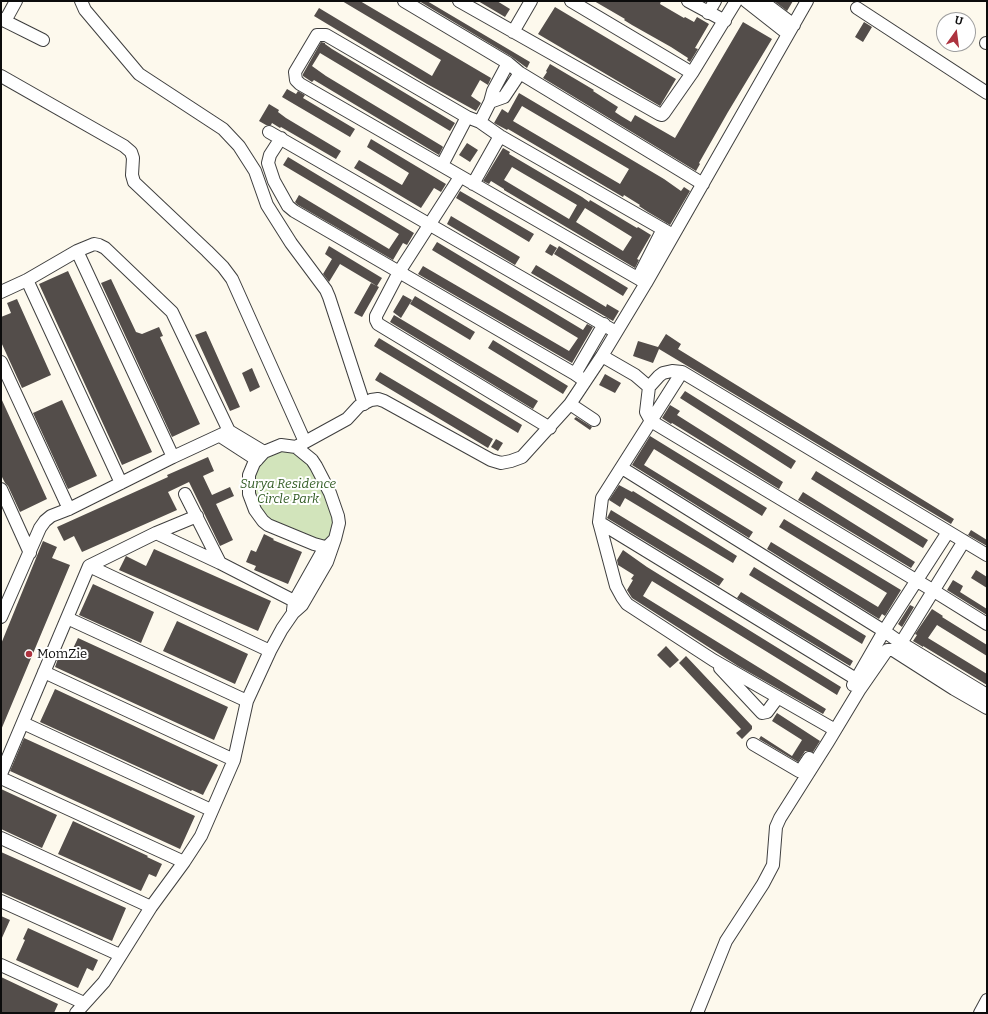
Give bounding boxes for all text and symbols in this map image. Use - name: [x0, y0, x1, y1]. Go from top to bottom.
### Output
- north arrow: [936, 12, 976, 52]
- text: U: [953, 14, 964, 28]
- park label: Surya Residence Circle Park: [240, 476, 336, 507]
- place label: MomZie: [37, 646, 87, 662]
- marker: MomZie: [24, 649, 34, 659]

